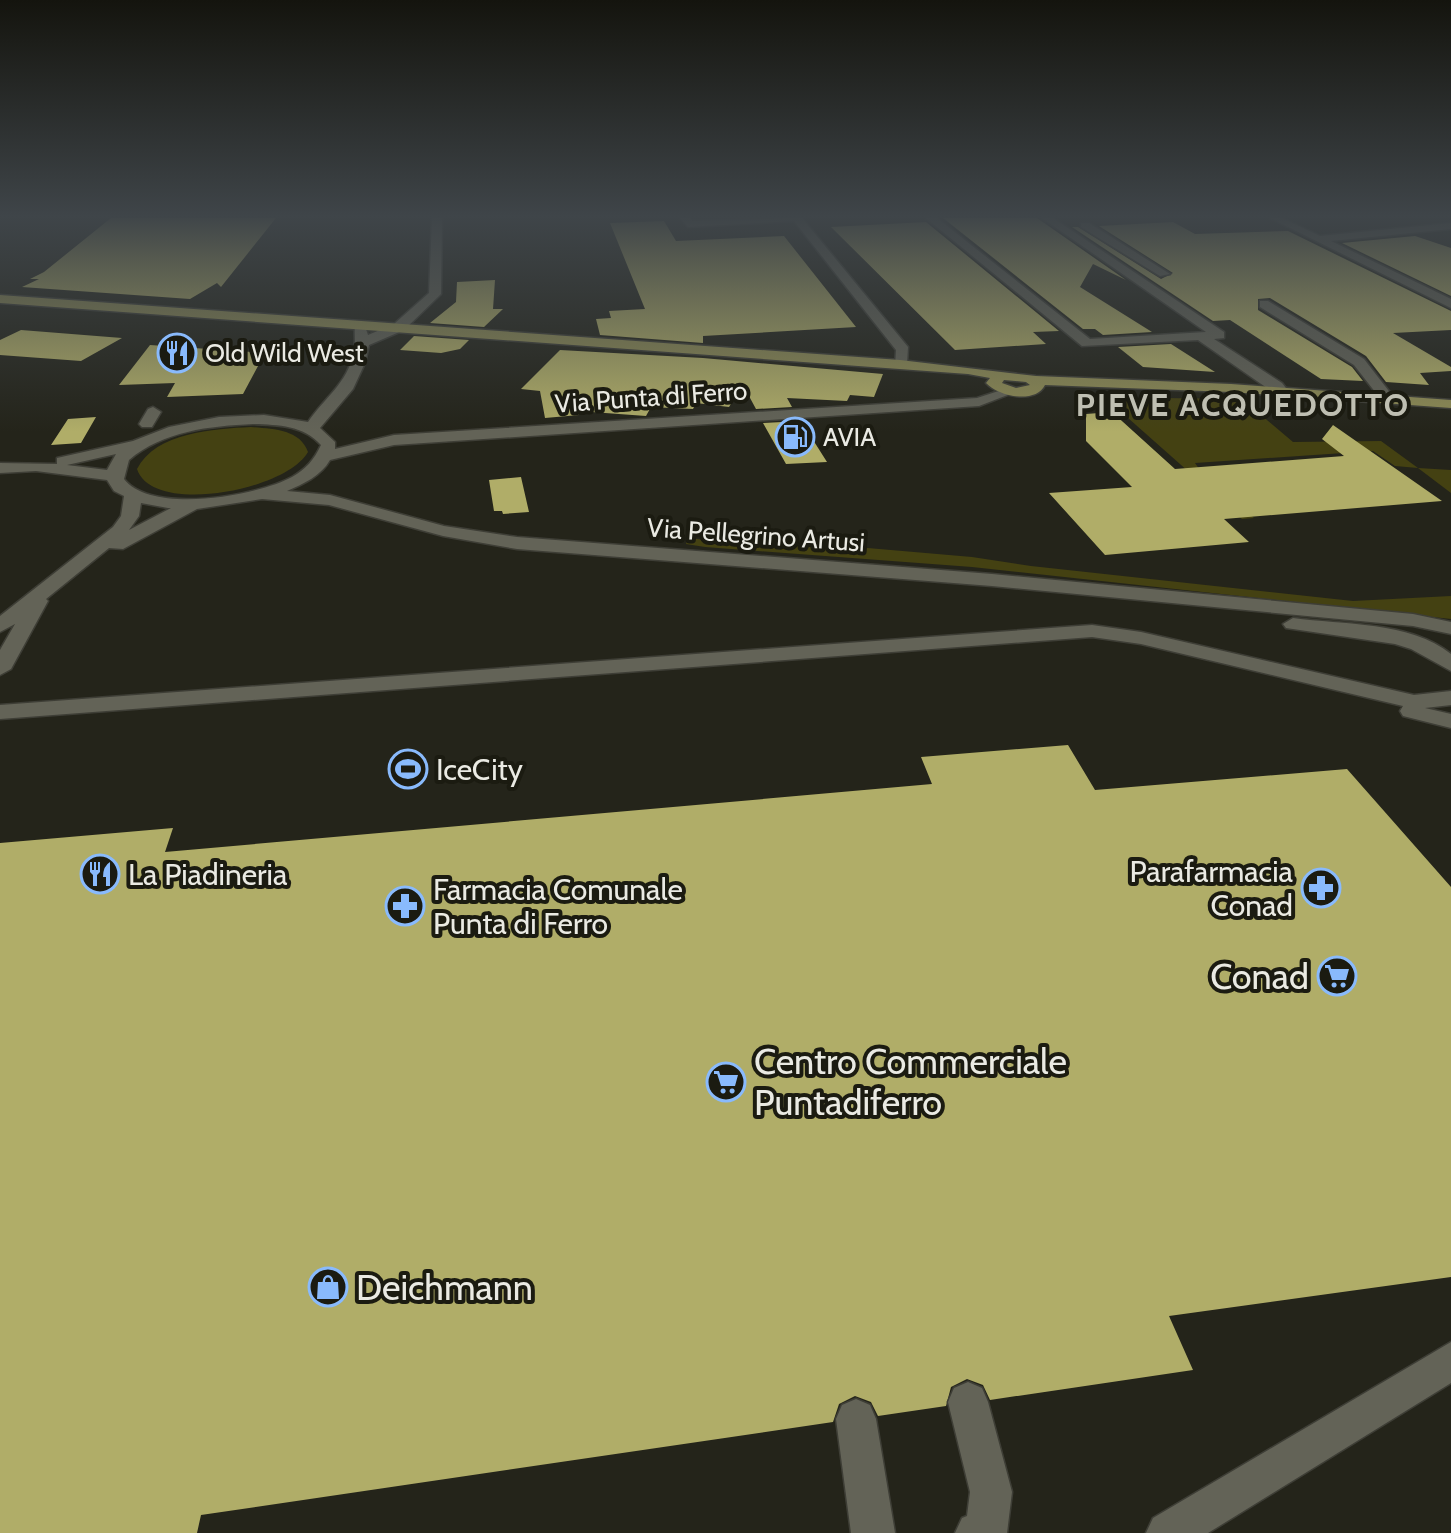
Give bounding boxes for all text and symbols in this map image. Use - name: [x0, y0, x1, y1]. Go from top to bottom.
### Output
- restaurant icon: Old Wild West: [156, 332, 198, 374]
- place label: Old Wild West: [205, 337, 364, 369]
- street label: Via Punta di Ferro: [554, 374, 748, 420]
- district label: PIEVE ACQUEDOTTO: [1076, 385, 1410, 424]
- fuel station icon: AVIA: [774, 416, 816, 458]
- place label: AVIA: [823, 421, 876, 453]
- street label: Via Pellegrino Artusi: [646, 511, 866, 559]
- sports icon: IceCity: [387, 748, 429, 790]
- place label: IceCity: [436, 751, 523, 788]
- restaurant icon: La Piadineria: [79, 853, 121, 895]
- place label: Parafarmacia Conad: [1130, 853, 1294, 924]
- place label: La Piadineria: [128, 856, 288, 893]
- pharmacy icon: Parafarmacia Conad: [1300, 867, 1342, 909]
- place label: Farmacia Comunale Punta di Ferro: [433, 871, 683, 942]
- pharmacy icon: Farmacia Comunale Punta di Ferro: [384, 885, 426, 927]
- place label: Conad: [1210, 954, 1309, 998]
- supermarket icon: Conad: [1316, 955, 1358, 997]
- place label: Centro Commerciale Puntadiferro: [754, 1039, 1067, 1124]
- supermarket icon: Centro Commerciale Puntadiferro: [705, 1061, 747, 1103]
- place label: Deichmann: [356, 1265, 533, 1309]
- shop icon: Deichmann: [307, 1266, 349, 1308]

